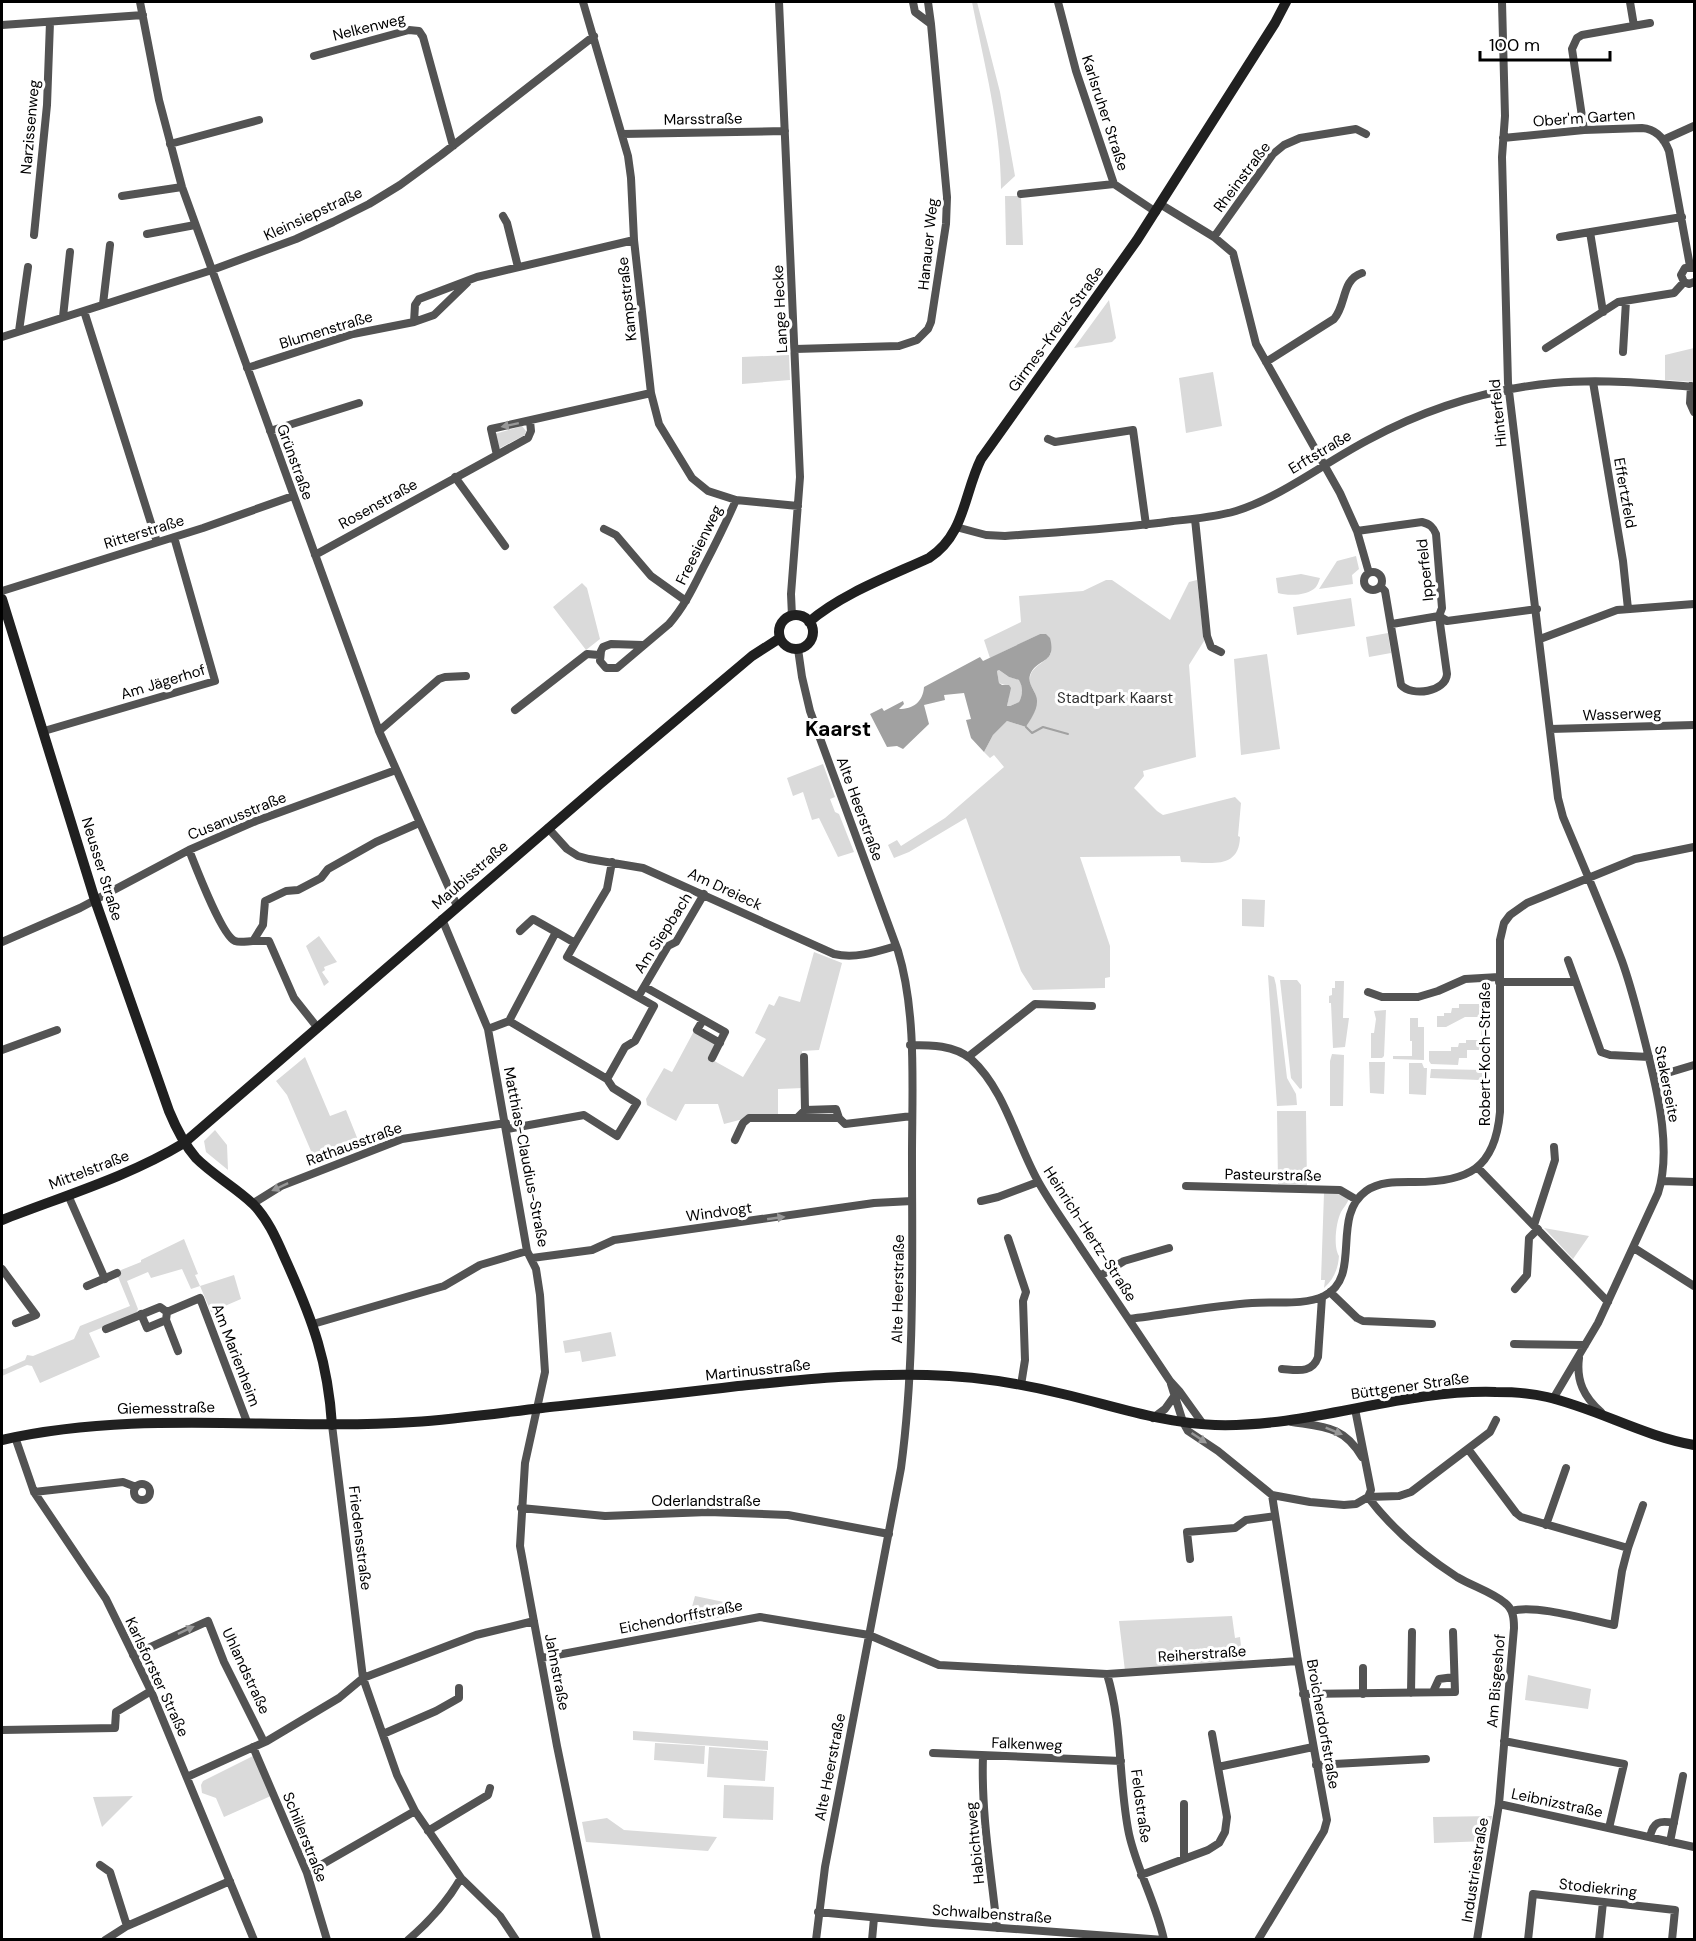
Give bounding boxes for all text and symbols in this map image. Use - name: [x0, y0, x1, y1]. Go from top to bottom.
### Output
- street label: Nelkenweg: [330, 8, 408, 46]
- scale bar: [1480, 24, 1610, 62]
- text: 100 m: [1489, 33, 1540, 57]
- street label: Karlsruher Straße: [1077, 53, 1133, 173]
- street label: Narzissenweg: [16, 79, 44, 175]
- street label: Ober'm Garten: [1532, 104, 1636, 132]
- street label: Marsstraße: [663, 108, 743, 130]
- street label: Rheinstraße: [1209, 138, 1275, 216]
- street label: Kleinsiepstraße: [260, 182, 366, 246]
- street label: Hanauer Weg: [913, 197, 943, 291]
- street label: Kampstraße: [613, 256, 641, 342]
- street label: Girmes-Kreuz-Straße: [1004, 262, 1108, 396]
- street label: Lange Hecke: [768, 264, 792, 354]
- street label: Blumenstraße: [277, 306, 375, 354]
- street label: Hinterfeld: [1484, 378, 1512, 448]
- street label: Grünstraße: [272, 421, 318, 503]
- one-way arrow: [501, 421, 520, 430]
- street label: Erftstraße: [1285, 425, 1355, 479]
- street label: Effertzfeld: [1609, 456, 1641, 530]
- street label: Rosenstraße: [335, 474, 421, 534]
- street label: Freesienweg: [671, 502, 727, 588]
- street label: Ritterstraße: [101, 510, 187, 554]
- street label: Ipperfeld: [1412, 538, 1438, 602]
- street label: Am Jägerhof: [118, 660, 208, 704]
- park label: Stadtpark Kaarst: [1057, 688, 1173, 708]
- street label: Wasserweg: [1582, 703, 1662, 725]
- district label: Kaarst: [805, 715, 871, 743]
- street label: Alte Heerstraße: [832, 754, 888, 864]
- street label: Cusanusstraße: [185, 787, 289, 845]
- street label: Neusser Straße: [77, 815, 127, 923]
- street label: Maubisstraße: [428, 836, 512, 914]
- street label: Am Dreieck: [685, 863, 766, 915]
- street label: Am Siepbach: [629, 889, 697, 977]
- street label: Robert-Koch-Straße: [1475, 982, 1495, 1126]
- street label: Stakerseite: [1650, 1044, 1684, 1124]
- street label: Matthias-Claudius-Straße: [499, 1065, 553, 1249]
- street label: Rathausstraße: [303, 1117, 405, 1171]
- street label: Mittelstraße: [46, 1145, 132, 1195]
- street label: Heinrich-Hertz-Straße: [1039, 1163, 1141, 1305]
- street label: Pasteurstraße: [1224, 1164, 1322, 1186]
- one-way arrow: [271, 1183, 288, 1192]
- street label: Windvogt: [685, 1197, 753, 1227]
- one-way arrow: [767, 1213, 786, 1222]
- street label: Alte Heerstraße: [887, 1234, 909, 1344]
- street label: Am Marienheim: [207, 1301, 265, 1409]
- street label: Martinusstraße: [704, 1355, 812, 1385]
- street label: Büttgener Straße: [1350, 1368, 1470, 1404]
- street label: Giemesstraße: [117, 1397, 215, 1419]
- one-way arrow: [1326, 1426, 1344, 1436]
- one-way arrow: [1191, 1432, 1207, 1443]
- street label: Friedensstraße: [344, 1485, 376, 1591]
- street label: Oderlandstraße: [651, 1491, 761, 1511]
- street label: Eichendorffstraße: [618, 1595, 744, 1639]
- street label: Karlsforster Straße: [121, 1614, 193, 1740]
- one-way arrow: [177, 1625, 194, 1634]
- street label: Uhlandstraße: [217, 1625, 275, 1717]
- street label: Jahnstraße: [540, 1632, 574, 1712]
- street label: Am Bisgeshof: [1482, 1633, 1510, 1729]
- street label: Reiherstraße: [1157, 1641, 1247, 1667]
- street label: Broicherdorfstraße: [1302, 1658, 1344, 1790]
- street label: Alte Heerstraße: [810, 1711, 850, 1823]
- street label: Falkenweg: [991, 1733, 1063, 1755]
- street label: Feldstraße: [1126, 1768, 1156, 1844]
- street label: Leibnizstraße: [1509, 1784, 1605, 1822]
- street label: Schillerstraße: [278, 1789, 332, 1885]
- street label: Habichtweg: [961, 1801, 989, 1885]
- street label: Industriestraße: [1457, 1816, 1493, 1924]
- street label: Stodiekring: [1558, 1874, 1638, 1902]
- street label: Schwalbenstraße: [931, 1900, 1053, 1928]

